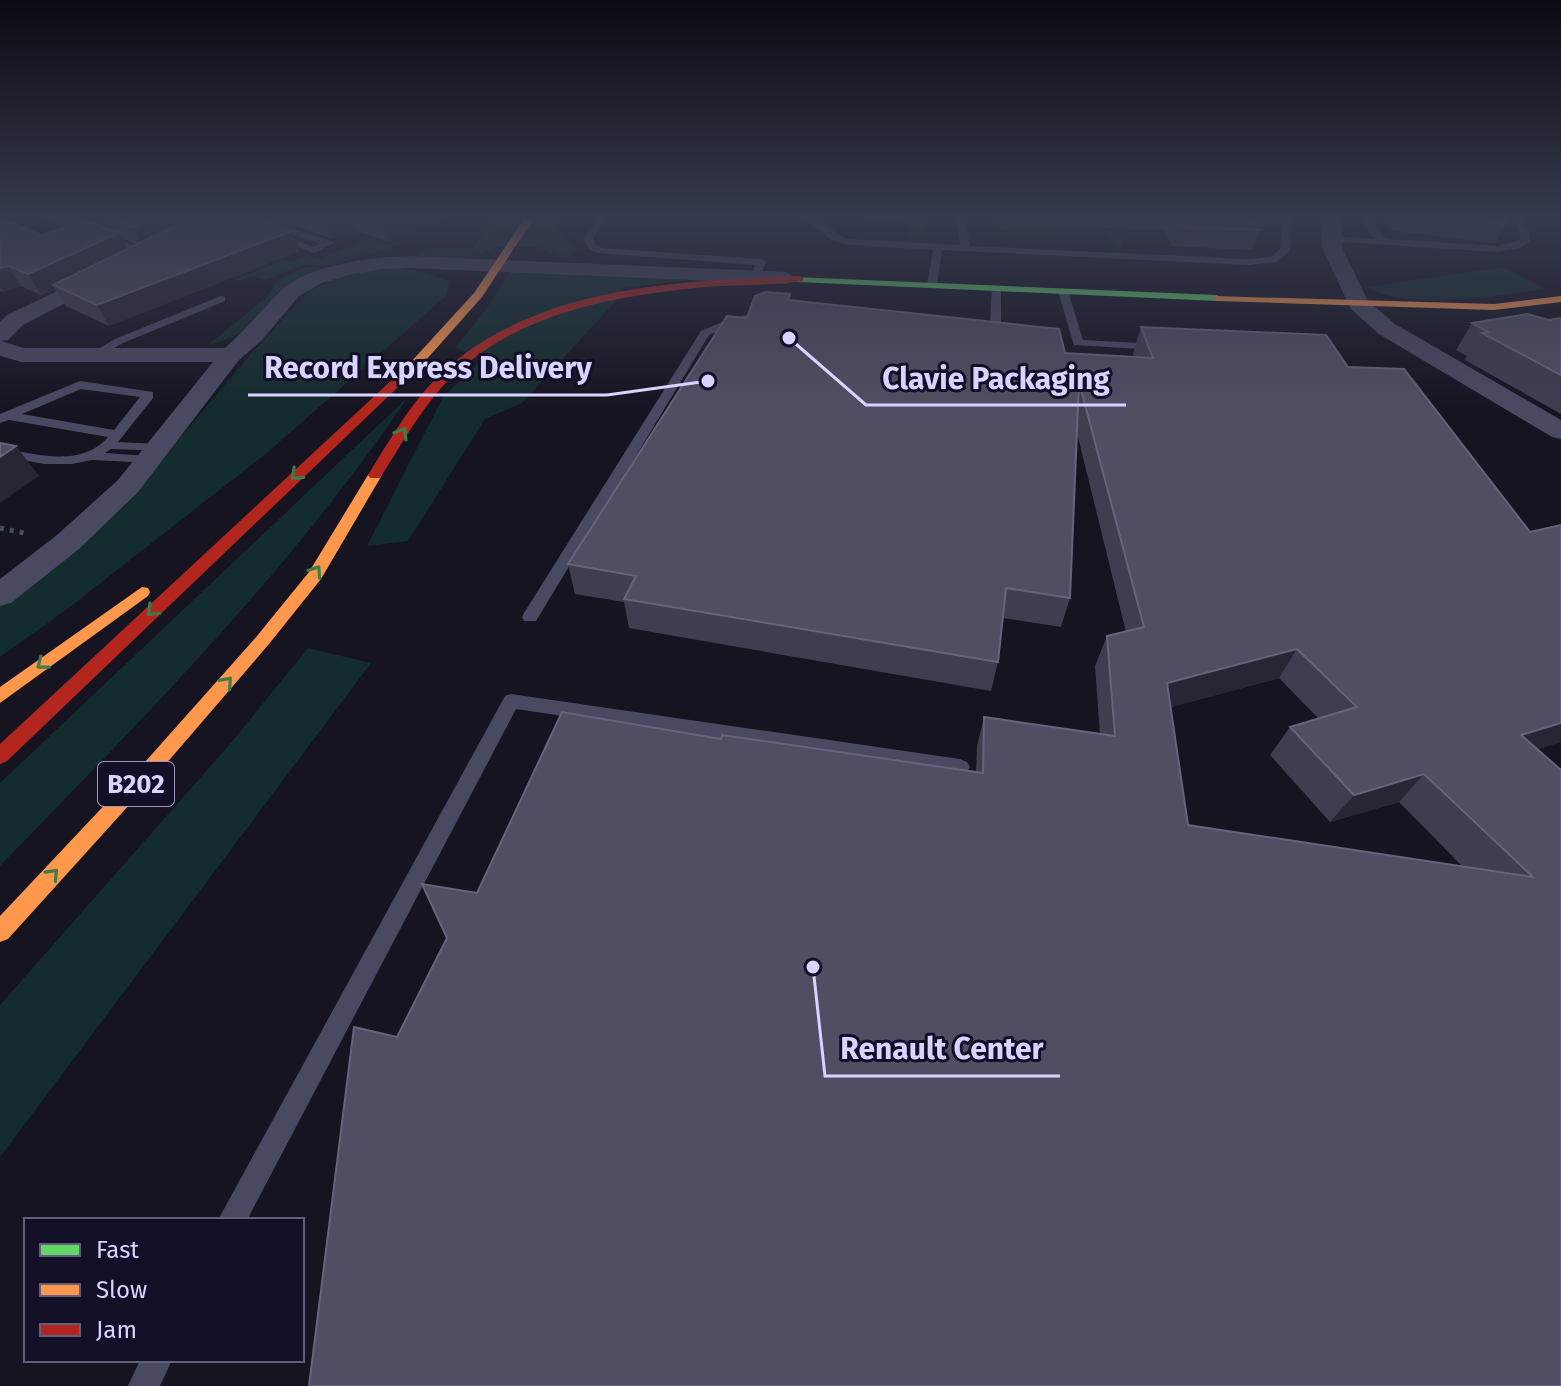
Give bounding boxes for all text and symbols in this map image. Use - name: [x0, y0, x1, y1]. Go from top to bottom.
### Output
- callout: Record Express Delivery: [248, 341, 607, 395]
- text: Record Express Delivery: [264, 350, 592, 386]
- callout: Clavie Packaging: [866, 351, 1126, 405]
- text: Clavie Packaging: [882, 361, 1110, 397]
- one-way arrow: [392, 427, 408, 442]
- one-way arrow: [291, 466, 305, 481]
- one-way arrow: [306, 566, 321, 580]
- one-way arrow: [147, 602, 162, 616]
- one-way arrow: [36, 654, 51, 668]
- one-way arrow: [218, 676, 232, 691]
- road number: B202: [98, 762, 174, 806]
- one-way arrow: [43, 869, 58, 883]
- callout: Renault Center: [825, 1022, 1060, 1076]
- text: Renault Center: [840, 1031, 1045, 1067]
- legend: [24, 1218, 304, 1362]
- text: Fast: [96, 1236, 139, 1264]
- text: Slow: [96, 1276, 147, 1304]
- text: Jam: [96, 1316, 137, 1344]

